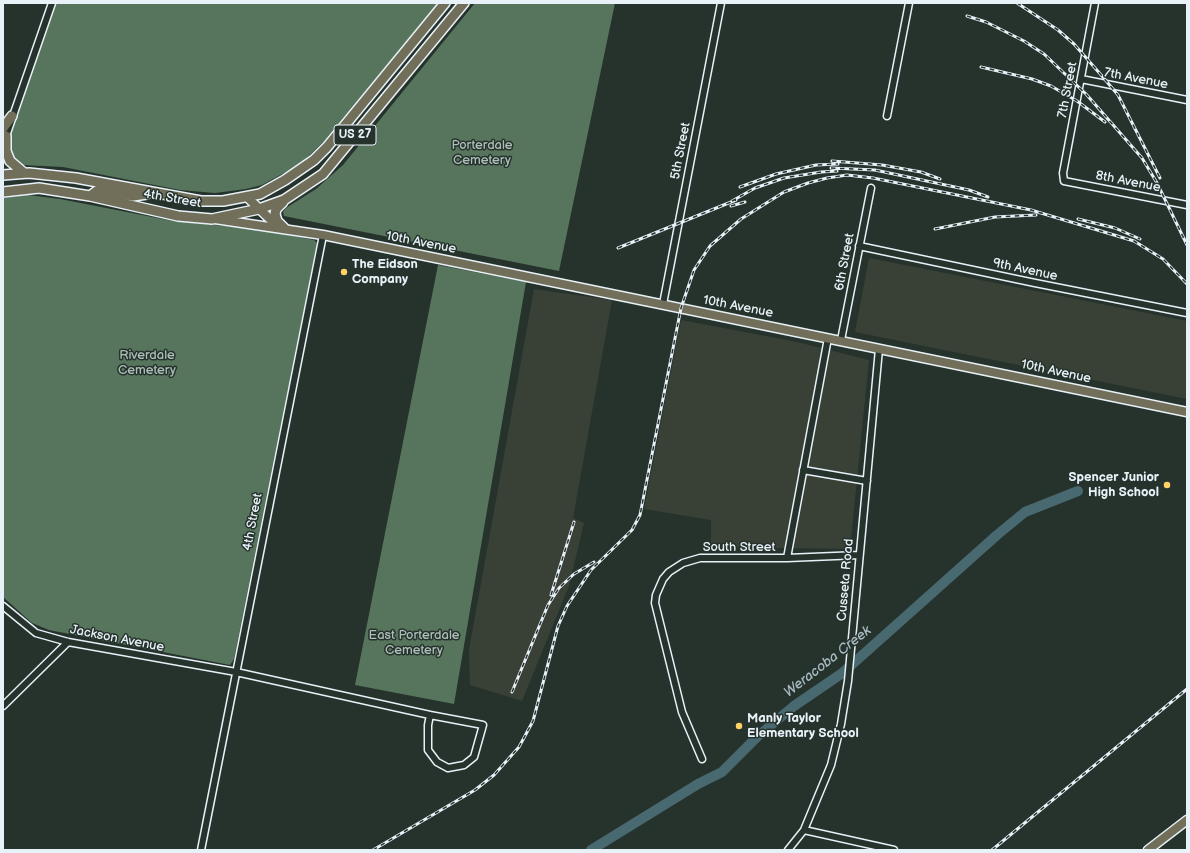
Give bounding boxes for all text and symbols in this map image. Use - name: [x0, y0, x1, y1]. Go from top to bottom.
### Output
- street label: 7th Street: [1055, 61, 1081, 119]
- street label: 7th Avenue: [1103, 65, 1169, 93]
- street label: 5th Street: [668, 121, 694, 181]
- road number: US 27: [334, 125, 376, 145]
- park label: Porterdale Cemetery: [452, 138, 512, 169]
- street label: 8th Avenue: [1094, 168, 1162, 196]
- street label: 4th Street: [142, 186, 202, 212]
- street label: 10th Avenue: [385, 229, 457, 257]
- street label: 6th Street: [832, 232, 858, 292]
- street label: 9th Avenue: [991, 256, 1059, 284]
- place label: The Eidson Company: [352, 257, 418, 288]
- marker: The Eidson Company: [339, 267, 349, 277]
- street label: 10th Avenue: [702, 293, 774, 321]
- park label: Riverdale Cemetery: [118, 348, 176, 379]
- street label: 10th Avenue: [1020, 357, 1092, 387]
- place label: Spencer Junior High School: [1069, 470, 1159, 501]
- marker: Spencer Junior High School: [1162, 480, 1172, 490]
- street label: 4th Street: [240, 492, 266, 552]
- street label: Cusseta Road: [835, 538, 857, 622]
- street label: South Street: [703, 540, 775, 556]
- street label: Jackson Avenue: [69, 622, 165, 656]
- water label: Weracoba Creek: [781, 623, 875, 701]
- park label: East Porterdale Cemetery: [369, 628, 459, 659]
- place label: Manly Taylor Elementary School: [747, 711, 859, 742]
- marker: Manly Taylor Elementary School: [734, 721, 744, 731]

